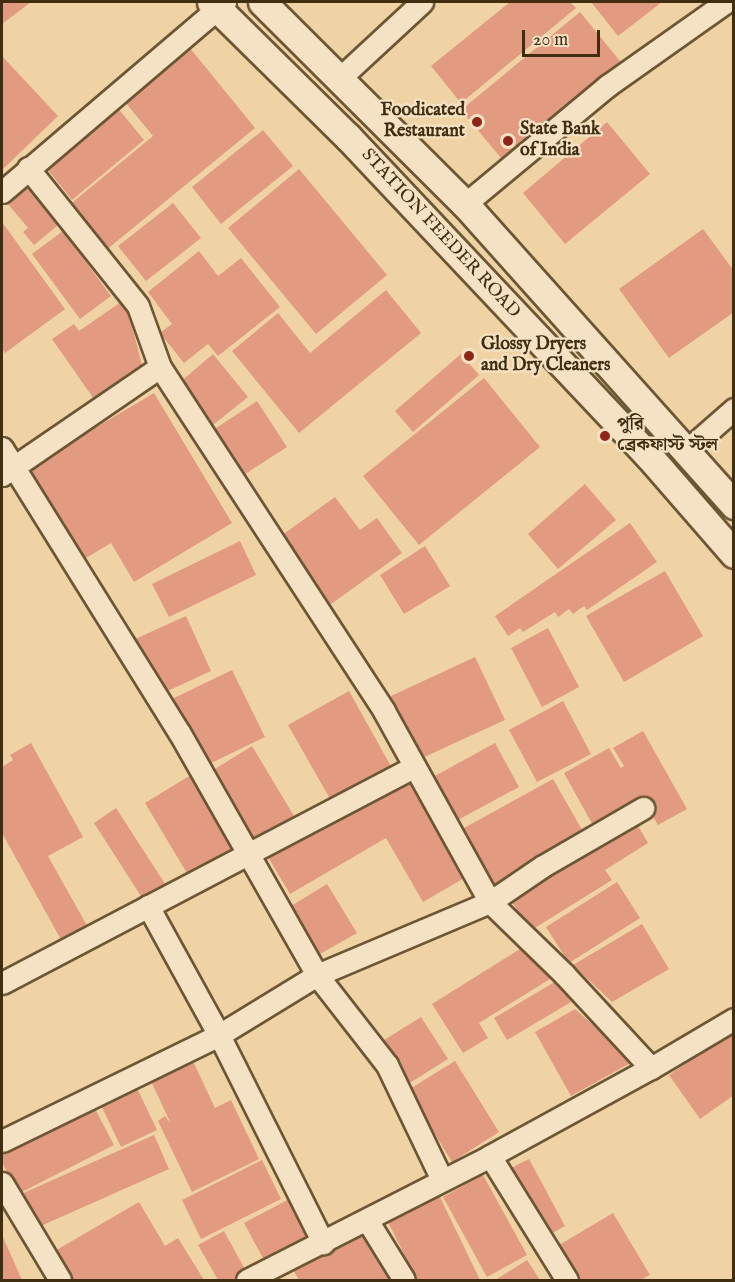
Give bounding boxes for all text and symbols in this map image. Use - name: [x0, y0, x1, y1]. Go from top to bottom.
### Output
- scale bar: [525, 18, 603, 56]
- text: 20 m: [533, 29, 568, 52]
- place label: Foodicated Restaurant: [380, 101, 465, 144]
- marker: Foodicated Restaurant: [470, 115, 484, 129]
- place label: State Bank of India: [520, 120, 600, 162]
- marker: State Bank of India: [501, 134, 515, 148]
- street label: STATION FEEDER ROAD: [356, 145, 524, 323]
- place label: Glossy Dryers and Dry Cleaners: [481, 335, 610, 378]
- marker: Glossy Dryers and Dry Cleaners: [462, 349, 476, 363]
- place label: পুরি ব্রেকফাস্ট স্টল: [617, 415, 718, 458]
- marker: পুরি ব্রেকফাস্ট স্টল: [598, 429, 612, 443]

